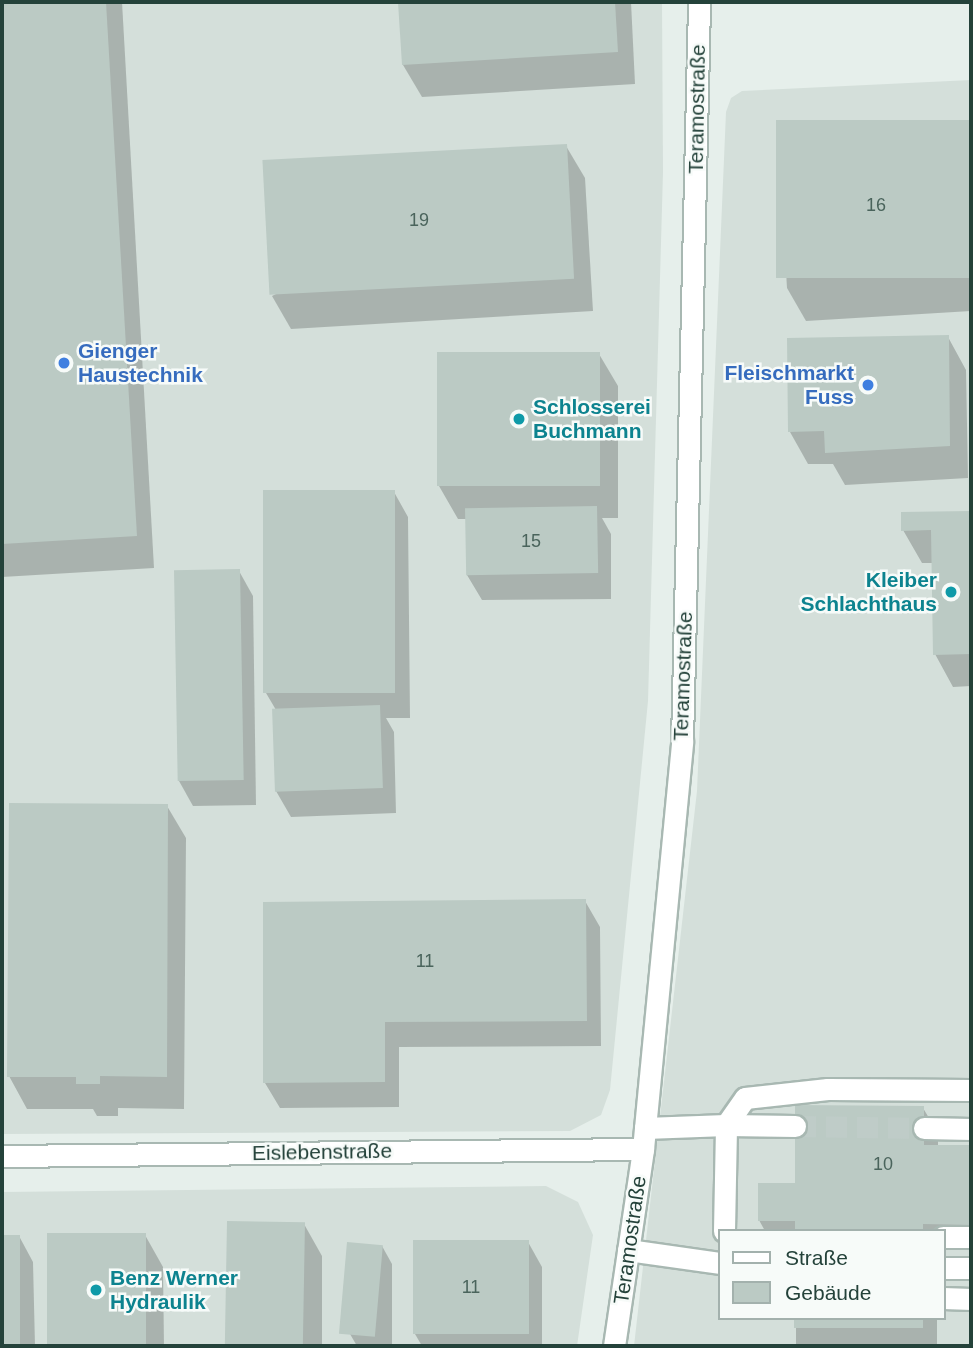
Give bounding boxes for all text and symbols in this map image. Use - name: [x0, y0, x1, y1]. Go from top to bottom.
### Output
- street label: Teramostraße: [683, 44, 711, 174]
- house number: 16: [866, 194, 886, 216]
- house number: 19: [409, 209, 429, 231]
- place label: Gienger Haustechnik: [78, 338, 203, 388]
- marker: Gienger Haustechnik: [56, 355, 72, 371]
- place label: Fleischmarkt Fuss: [724, 360, 854, 410]
- marker: Fleischmarkt Fuss: [860, 377, 876, 393]
- place label: Schlosserei Buchmann: [533, 394, 651, 444]
- marker: Schlosserei Buchmann: [511, 411, 527, 427]
- house number: 15: [521, 530, 541, 552]
- place label: Kleiber Schlachthaus: [800, 567, 937, 617]
- marker: Kleiber Schlachthaus: [943, 584, 959, 600]
- street label: Teramostraße: [668, 611, 698, 741]
- house number: 11: [416, 950, 434, 972]
- street label: Eislebenstraße: [252, 1138, 392, 1166]
- house number: 10: [873, 1153, 893, 1175]
- street label: Teramostraße: [609, 1174, 651, 1306]
- legend: [718, 1229, 945, 1320]
- text: Straße: [785, 1246, 848, 1269]
- place label: Benz Werner Hydraulik: [110, 1265, 238, 1315]
- house number: 11: [462, 1276, 480, 1298]
- text: Gebäude: [785, 1281, 871, 1304]
- marker: Benz Werner Hydraulik: [88, 1282, 104, 1298]

